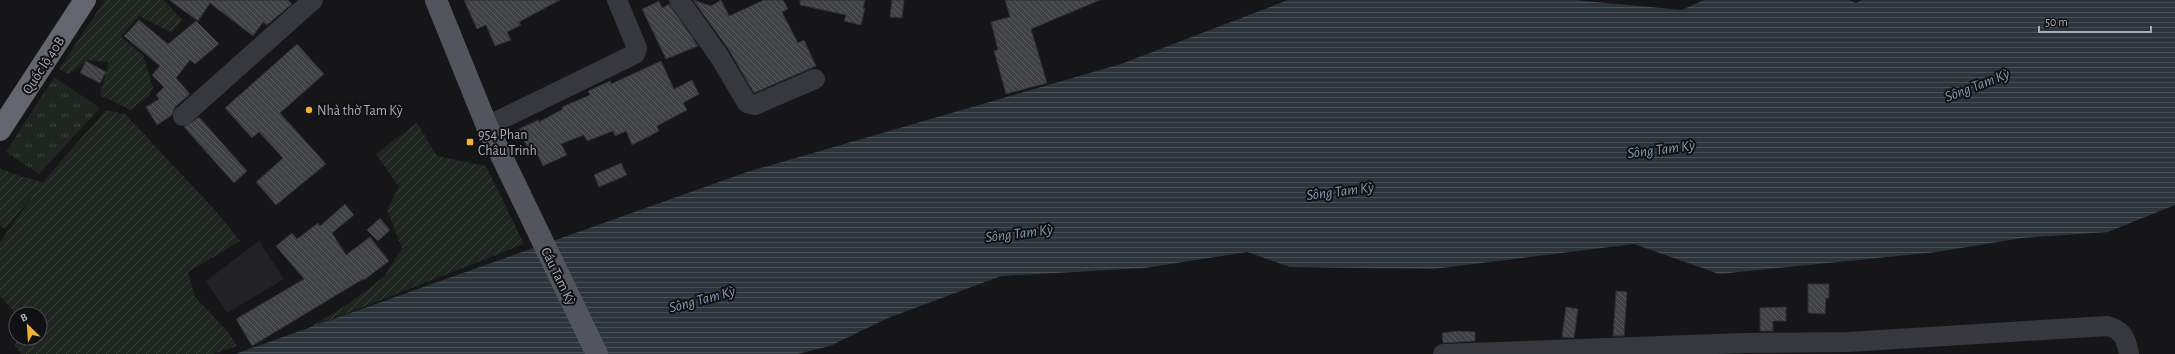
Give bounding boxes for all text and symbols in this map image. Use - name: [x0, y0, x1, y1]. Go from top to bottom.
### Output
- scale bar: [2039, 8, 2151, 34]
- text: 50 m: [2045, 16, 2068, 28]
- street label: Quốc lộ 40B: [19, 34, 67, 97]
- water label: Sông Tam Kỳ: [1943, 66, 2012, 105]
- place label: Nhà thờ Tam Kỳ: [317, 104, 403, 118]
- marker: Nhà thờ Tam Kỳ: [304, 105, 314, 115]
- place label: 954 Phan Châu Trinh: [478, 128, 537, 158]
- marker: 954 Phan Châu Trinh: [465, 137, 475, 147]
- water label: Sông Tam Kỳ: [1626, 138, 1696, 161]
- water label: Sông Tam Kỳ: [1305, 180, 1375, 203]
- water label: Sông Tam Kỳ: [984, 222, 1054, 245]
- street label: Cầu Tam Kỳ: [538, 245, 579, 308]
- water label: Sông Tam Kỳ: [667, 283, 738, 316]
- north arrow: [8, 306, 48, 346]
- text: B: [19, 311, 30, 324]

